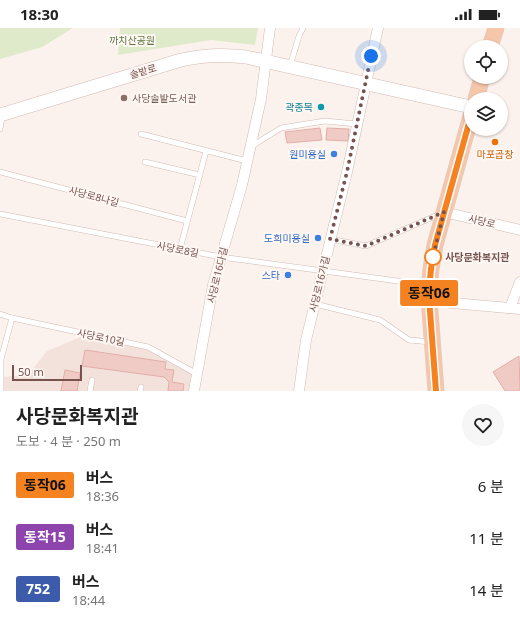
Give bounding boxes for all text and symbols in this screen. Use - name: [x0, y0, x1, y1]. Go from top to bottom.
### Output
- text: 18:30: [20, 4, 59, 24]
- park label: 까치산공원: [109, 33, 155, 47]
- map controls: [464, 40, 508, 136]
- button: locate: [464, 40, 508, 84]
- your location: [361, 46, 381, 66]
- street label: 솔밭로: [128, 60, 158, 82]
- place label: 사당솔밭도서관: [132, 91, 197, 105]
- button: layers: [464, 92, 508, 136]
- marker: 사당솔밭도서관: [119, 93, 129, 103]
- place label: 곽종목: [285, 100, 313, 114]
- marker: 곽종목: [316, 102, 326, 112]
- marker: 마포곱창: [490, 137, 500, 147]
- place label: 원미용실: [289, 147, 326, 161]
- place label: 마포곱창: [477, 147, 513, 161]
- marker: 원미용실: [329, 149, 339, 159]
- street label: 사당로8나길: [67, 183, 121, 209]
- street label: 사당로: [467, 211, 497, 231]
- place label: 도희미용실: [264, 231, 310, 245]
- marker: 도희미용실: [313, 233, 323, 243]
- street label: 사당로8길: [156, 238, 200, 260]
- street label: 사당로16다길: [203, 245, 231, 305]
- marker: 사당문화복지관: [424, 248, 442, 266]
- place label: 사당문화복지관: [445, 250, 509, 264]
- street label: 사당로16가길: [305, 254, 333, 314]
- place label: 스타: [262, 268, 280, 282]
- marker: 스타: [283, 270, 293, 280]
- line badge: 동작06: [401, 280, 457, 306]
- text: 동작06: [408, 283, 450, 302]
- street label: 사당로10길: [76, 325, 126, 349]
- scale bar: [12, 363, 82, 382]
- text: 50 m: [18, 364, 44, 379]
- text: 사당문화복지관: [16, 403, 138, 429]
- button: heart: [462, 404, 504, 446]
- text: 도보 · 4 분 · 250 m: [16, 432, 121, 450]
- text: 버스: [86, 467, 113, 487]
- text: 동작06: [24, 475, 66, 494]
- text: 6 분: [478, 476, 504, 496]
- text: 18:36: [86, 487, 119, 505]
- text: 버스: [86, 519, 113, 539]
- text: 동작15: [24, 527, 66, 546]
- text: 11 분: [469, 528, 504, 548]
- text: 18:41: [86, 539, 119, 557]
- text: 버스: [72, 571, 100, 591]
- text: 752: [26, 579, 50, 598]
- text: 14 분: [469, 580, 504, 600]
- text: 18:44: [72, 591, 105, 609]

